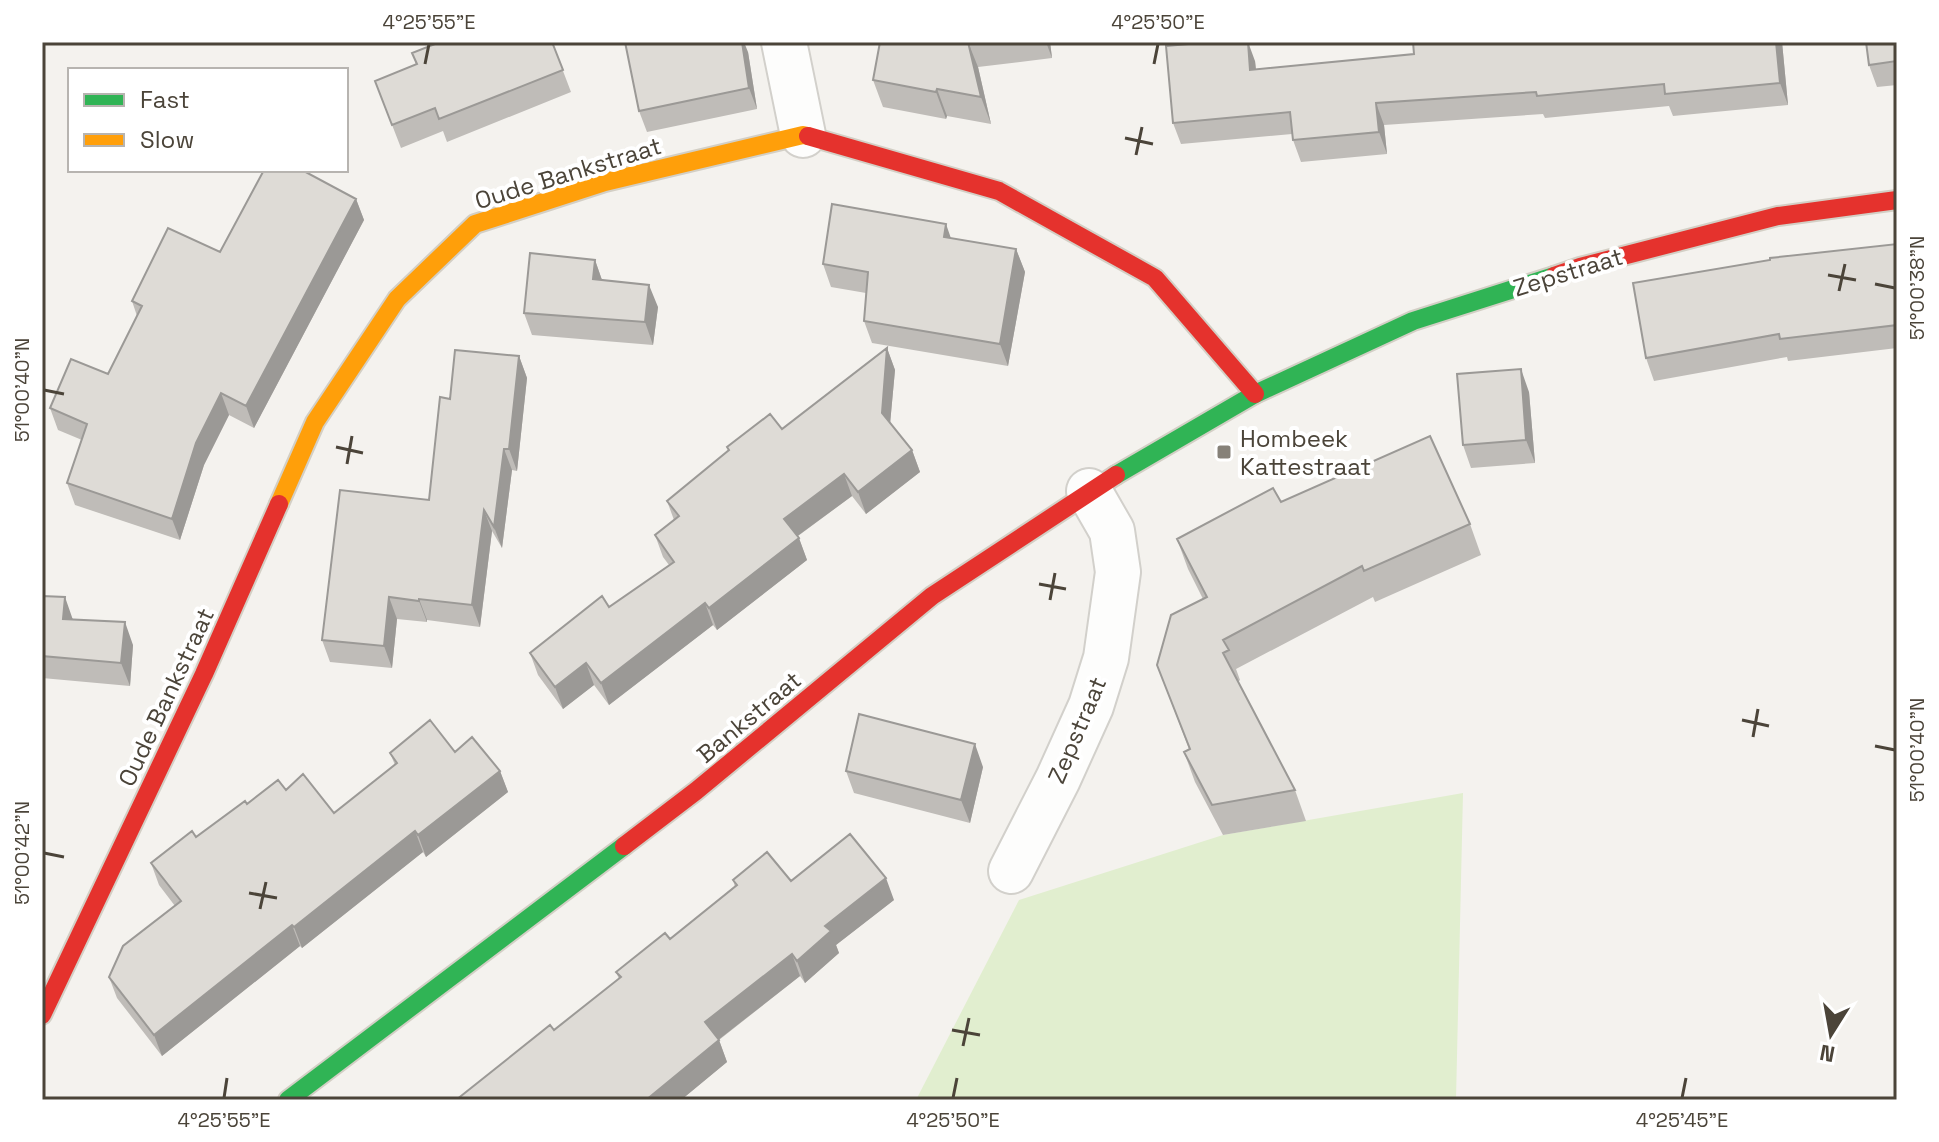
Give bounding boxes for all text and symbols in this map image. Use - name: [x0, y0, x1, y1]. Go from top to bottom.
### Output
- text: 4°25'55"E: [383, 9, 475, 35]
- text: 4°25'50"E: [1111, 9, 1205, 35]
- legend: [68, 68, 348, 172]
- text: Fast: [140, 84, 190, 115]
- text: Slow: [140, 124, 194, 155]
- street label: Oude Bankstraat: [471, 130, 665, 216]
- text: 51°00'38"N: [1904, 236, 1930, 340]
- street label: Zepstraat: [1509, 241, 1627, 303]
- text: 51°00'40"N: [9, 338, 35, 442]
- place label: Hombeek Kattestraat: [1240, 423, 1371, 482]
- marker: Hombeek Kattestraat: [1215, 443, 1233, 461]
- street label: Oude Bankstraat: [111, 603, 221, 791]
- street label: Bankstraat: [690, 664, 808, 770]
- street label: Zepstraat: [1041, 672, 1113, 788]
- text: 51°00'40"N: [1904, 698, 1930, 802]
- text: 51°00'42"N: [9, 801, 35, 905]
- north arrow: [1791, 994, 1871, 1074]
- text: N: [1817, 1038, 1837, 1069]
- text: 4°25'55"E: [178, 1107, 270, 1133]
- text: 4°25'50"E: [906, 1107, 1000, 1133]
- text: 4°25'45"E: [1636, 1107, 1728, 1133]

